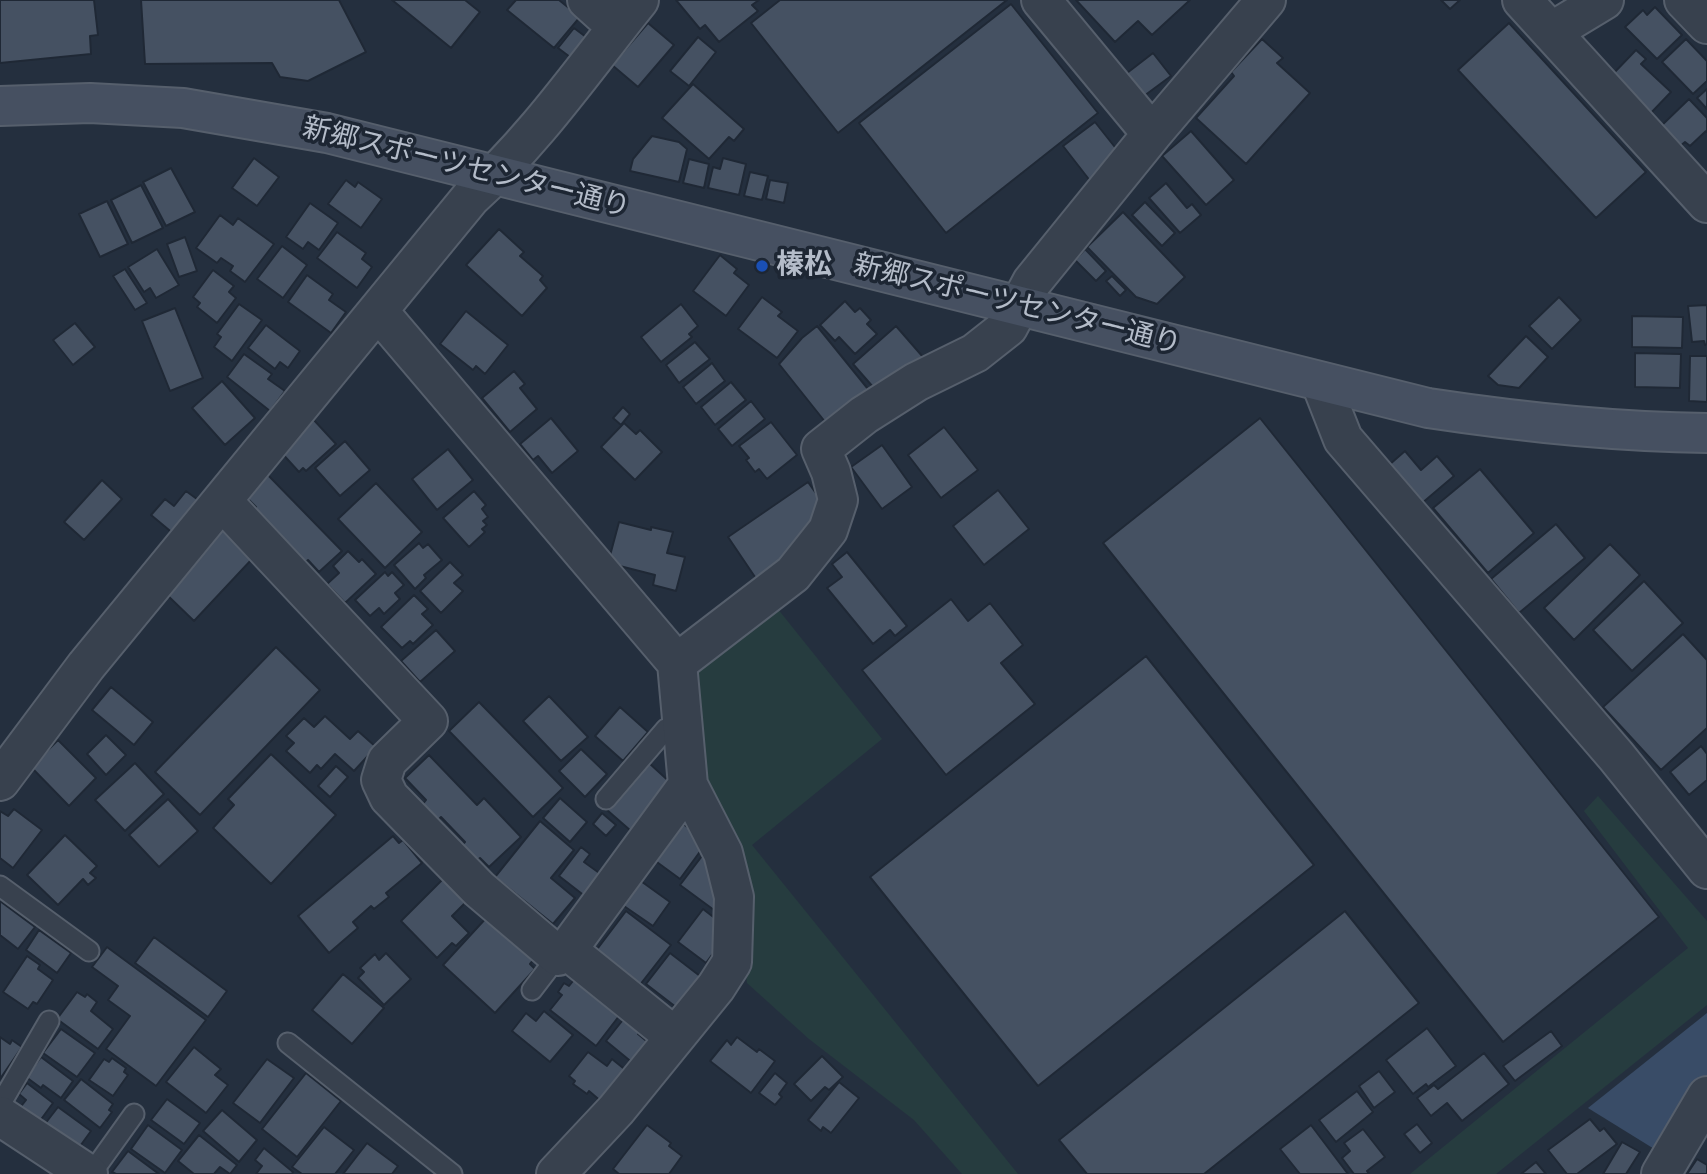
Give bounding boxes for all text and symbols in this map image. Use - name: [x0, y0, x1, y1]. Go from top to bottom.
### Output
- street label: 新郷スポーツセンター通り: [299, 112, 633, 226]
- place label: 榛松: [776, 249, 832, 283]
- street label: 新郷スポーツセンター通り: [850, 249, 1184, 363]
- marker: 榛松: [754, 258, 770, 274]

